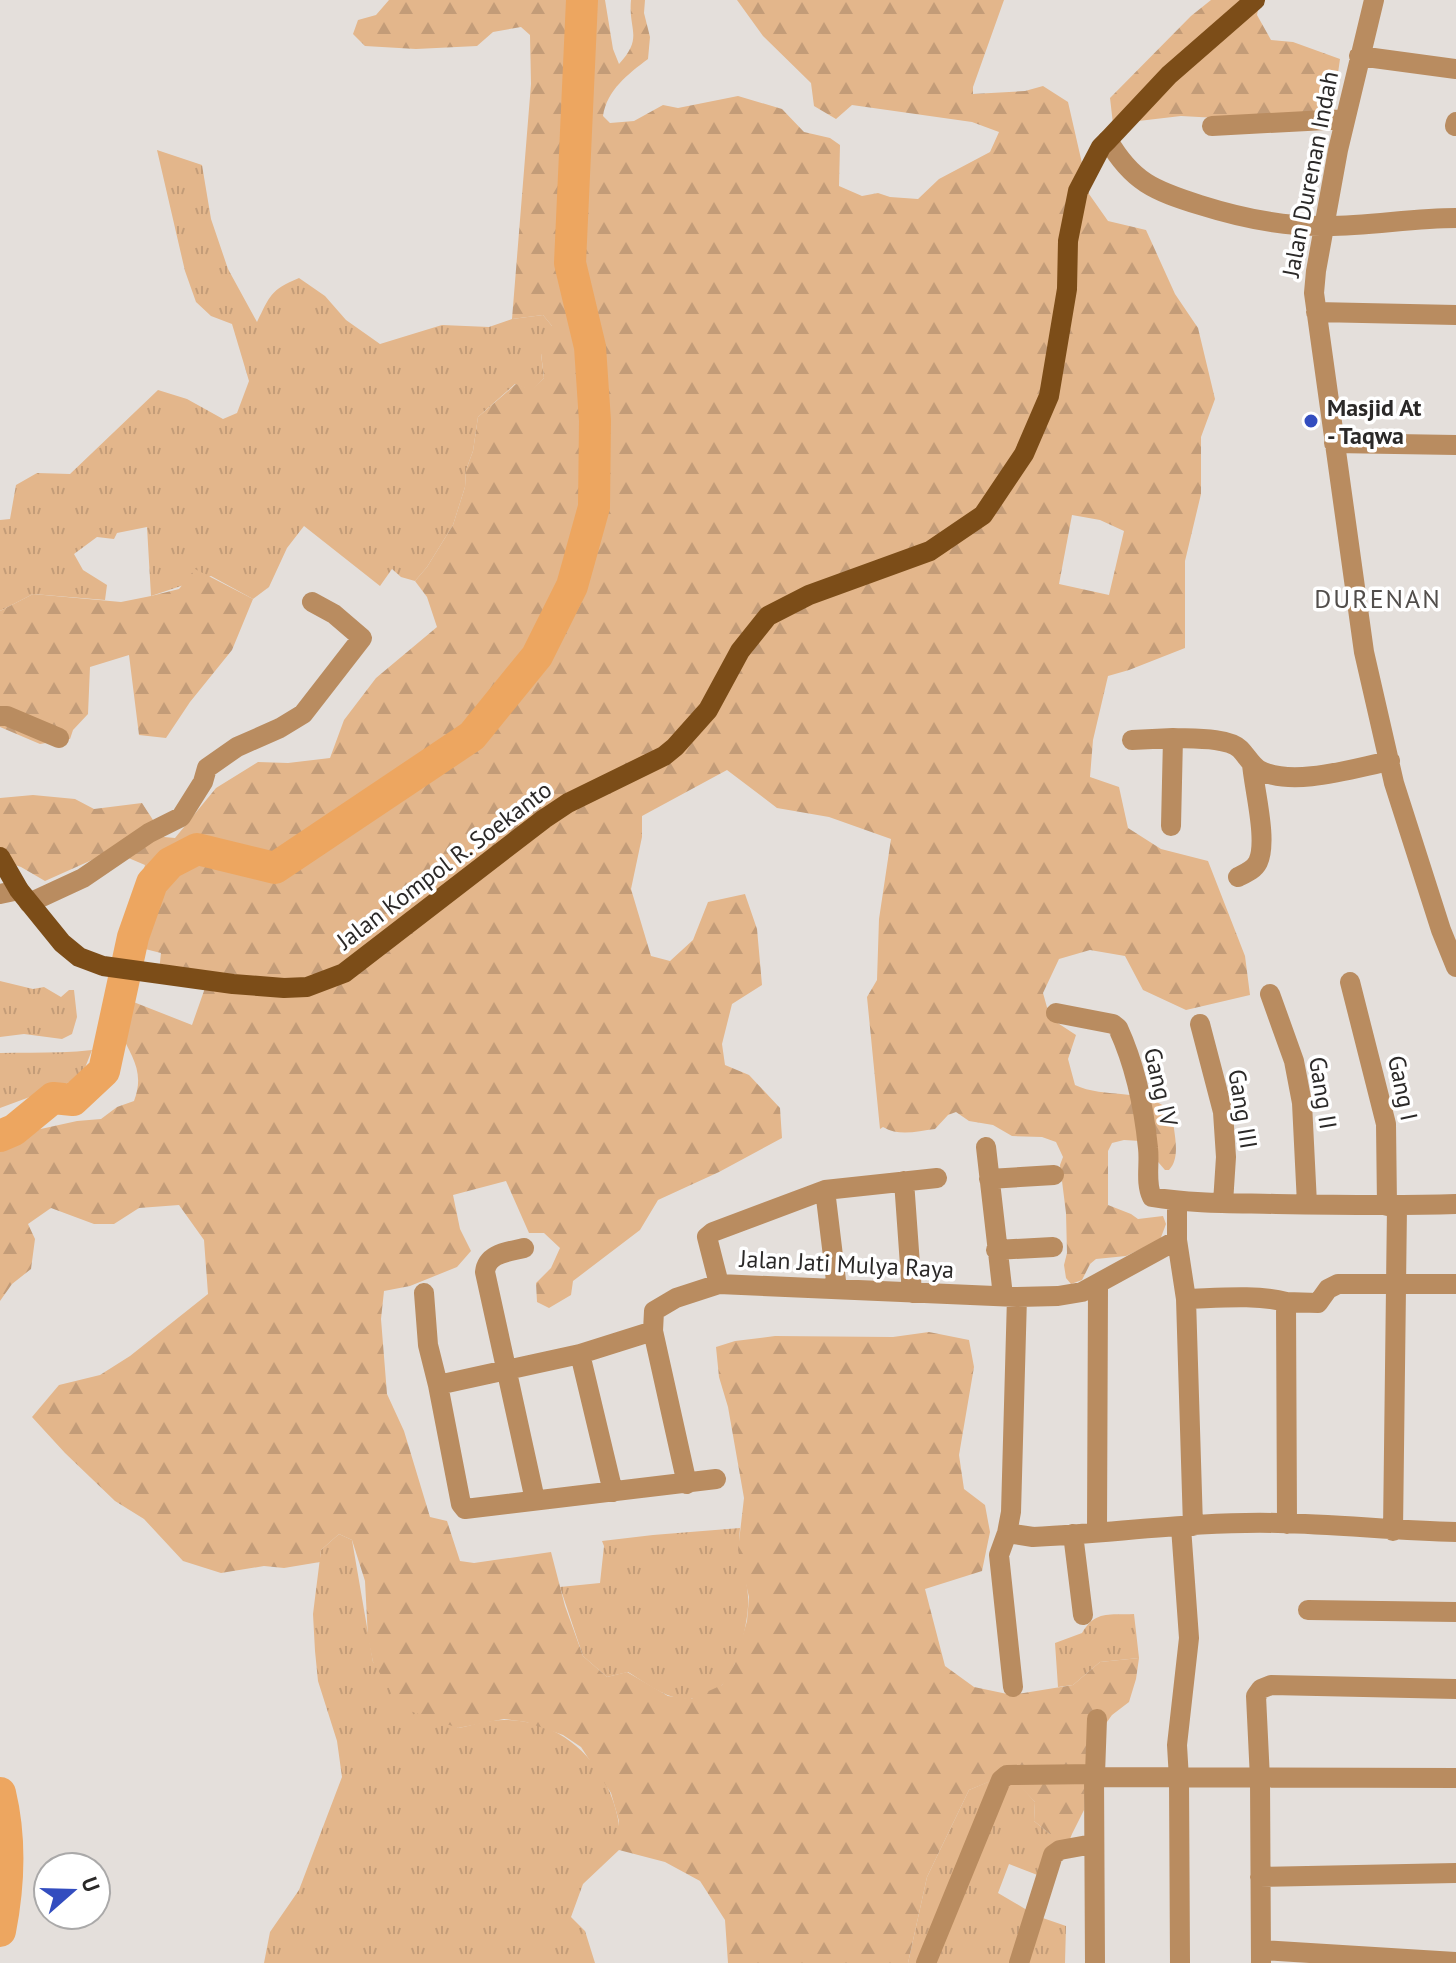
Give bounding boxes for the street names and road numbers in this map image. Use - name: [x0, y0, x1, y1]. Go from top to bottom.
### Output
- street label: Jalan Durenan Indah: [1275, 68, 1345, 280]
- street label: Jalan Kompol R. Soekanto: [329, 774, 558, 957]
- street label: Gang IV: [1137, 1045, 1185, 1130]
- street label: Gang I: [1381, 1052, 1425, 1124]
- street label: Gang II: [1302, 1055, 1344, 1131]
- street label: Gang III: [1221, 1067, 1265, 1151]
- street label: Jalan Jati Mulya Raya: [738, 1243, 955, 1285]

